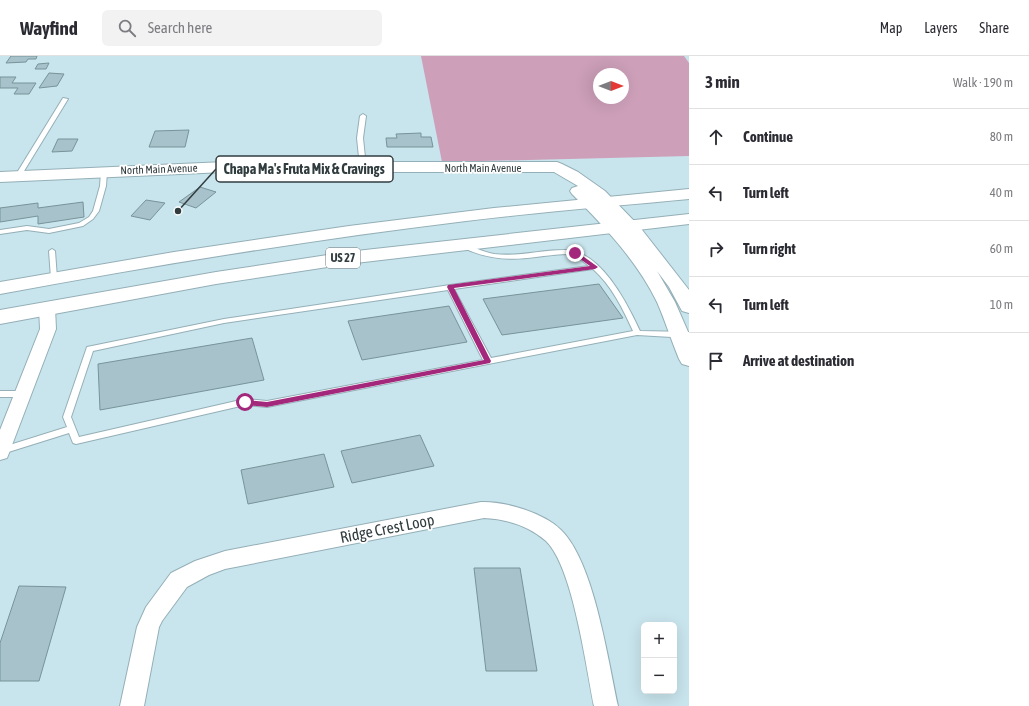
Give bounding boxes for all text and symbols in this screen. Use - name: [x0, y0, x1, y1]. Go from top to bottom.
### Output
- search box: [102, 10, 382, 46]
- text: Wayfind: [20, 17, 78, 39]
- icon: search: [116, 17, 138, 39]
- text: Search here: [148, 19, 212, 36]
- text: Map: [880, 20, 902, 36]
- text: Layers: [924, 20, 957, 36]
- text: Share: [979, 20, 1009, 36]
- north arrow: [593, 68, 629, 104]
- text: 3 min: [705, 72, 740, 92]
- text: Walk · 190 m: [953, 75, 1013, 90]
- icon: ahead: [705, 126, 727, 148]
- text: Continue: [743, 128, 793, 145]
- text: 80 m: [990, 129, 1013, 144]
- callout: Chapa Ma's Fruta Mix & Cravings: [216, 156, 393, 182]
- text: Chapa Ma's Fruta Mix & Cravings: [223, 161, 385, 177]
- street label: North Main Avenue: [120, 162, 198, 176]
- street label: North Main Avenue: [444, 162, 522, 174]
- icon: left: [705, 182, 727, 204]
- text: Turn left: [743, 184, 789, 201]
- text: 40 m: [990, 185, 1013, 200]
- icon: right: [705, 238, 727, 260]
- text: Turn right: [743, 240, 796, 257]
- text: 60 m: [990, 241, 1013, 256]
- route end: [566, 244, 584, 262]
- road number: US 27: [326, 248, 360, 268]
- icon: left: [705, 294, 727, 316]
- text: Turn left: [743, 296, 789, 313]
- text: 10 m: [990, 297, 1013, 312]
- icon: arrive: [705, 350, 727, 372]
- text: Arrive at destination: [743, 352, 854, 369]
- route start: [236, 393, 254, 411]
- street label: Ridge Crest Loop: [338, 510, 436, 547]
- map controls: [641, 622, 677, 694]
- button: +: [641, 622, 677, 658]
- button: −: [641, 658, 677, 694]

